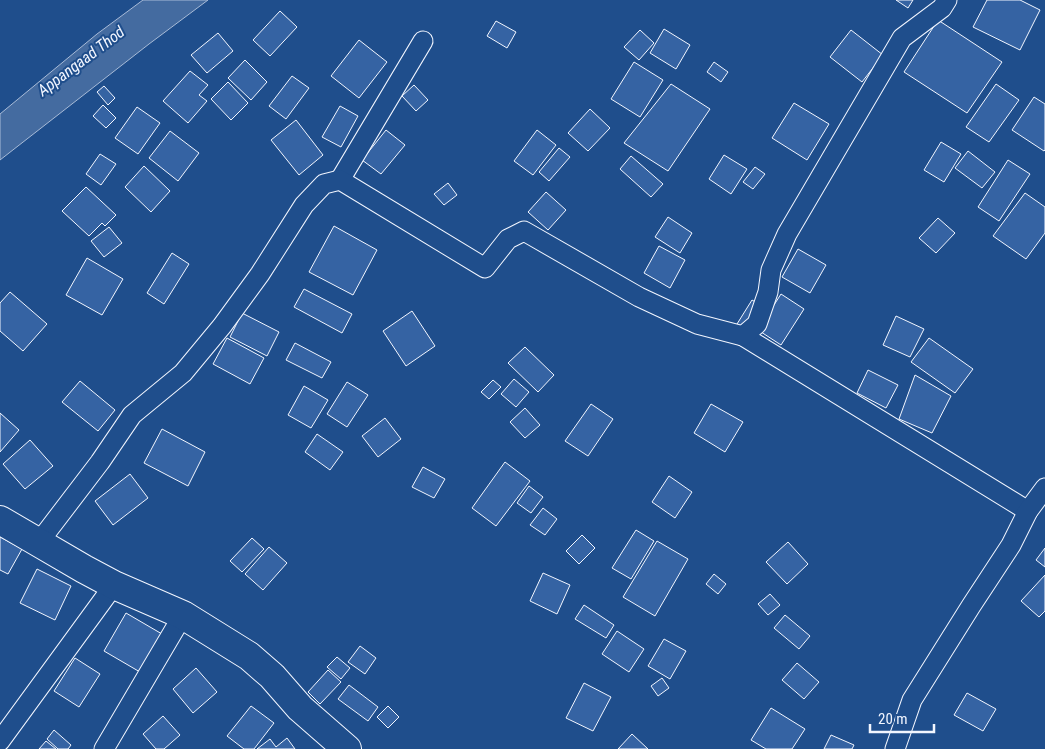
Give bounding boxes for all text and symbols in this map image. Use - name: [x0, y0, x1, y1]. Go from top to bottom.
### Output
- water label: Appangaad Thod: [33, 22, 128, 100]
- scale bar: [870, 702, 934, 734]
- text: 20 m: [878, 710, 908, 728]

